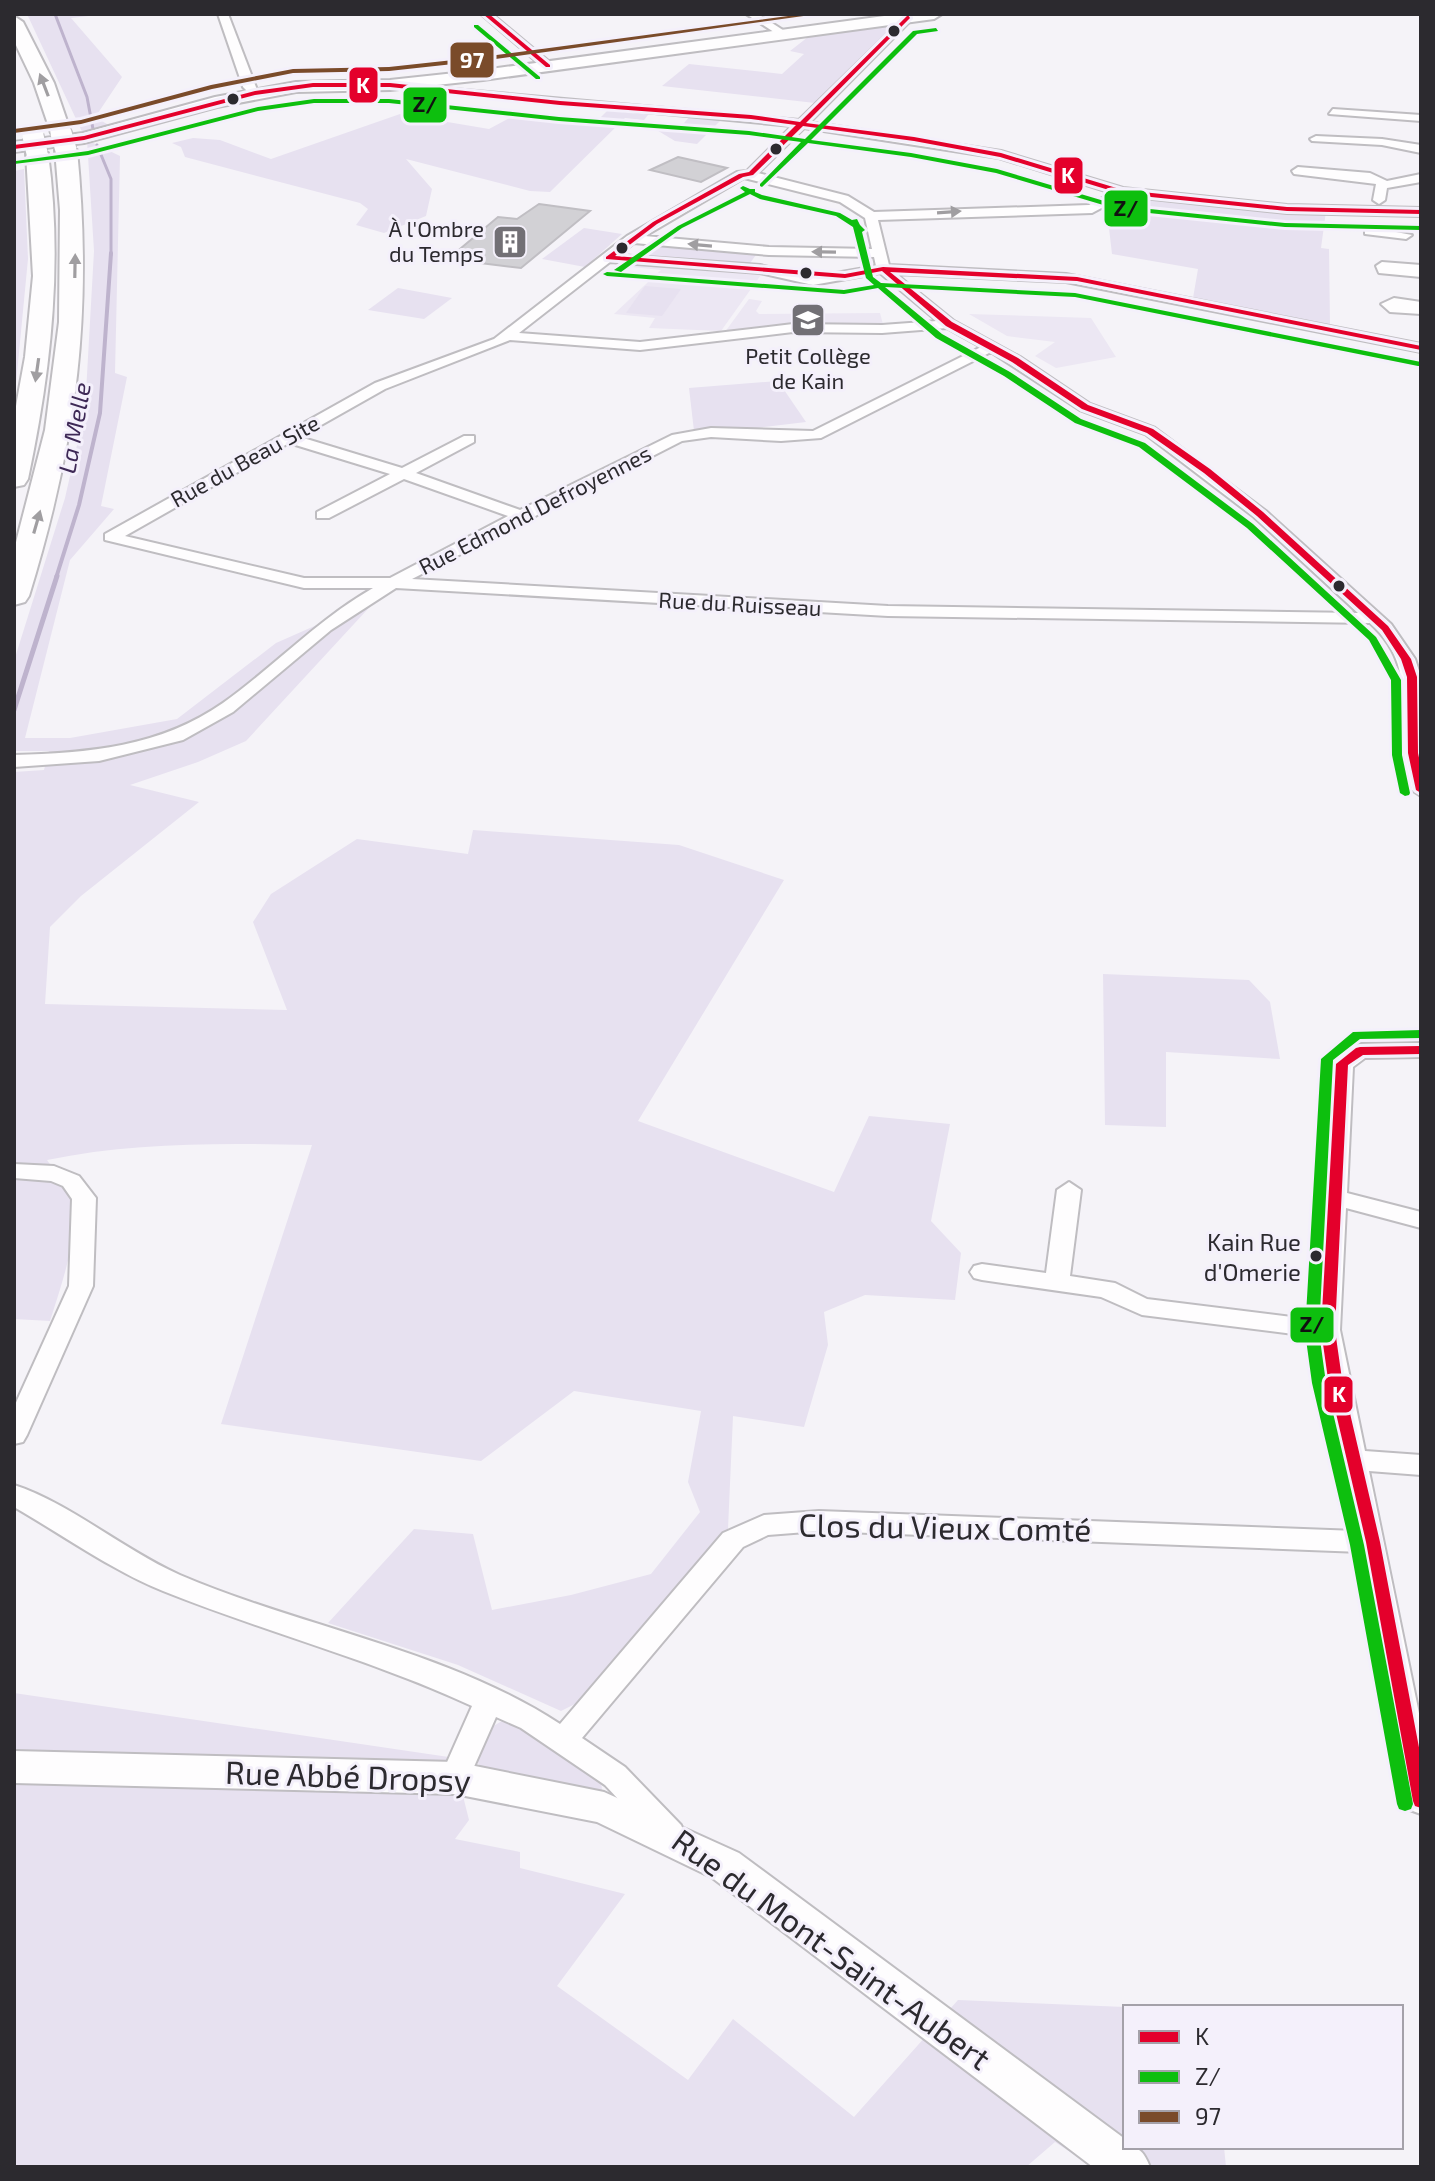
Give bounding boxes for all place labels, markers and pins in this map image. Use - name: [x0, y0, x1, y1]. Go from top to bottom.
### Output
- unlabelled marker: [886, 23, 902, 39]
- unlabelled marker: [225, 91, 241, 107]
- unlabelled marker: [768, 141, 784, 157]
- place label: À l'Ombre du Temps: [388, 215, 484, 266]
- building icon: À l'Ombre du Temps: [491, 223, 529, 261]
- unlabelled marker: [614, 240, 630, 256]
- unlabelled marker: [798, 265, 814, 281]
- school or university icon: Petit Collège de Kain: [789, 301, 827, 339]
- place label: Petit Collège de Kain: [745, 342, 871, 393]
- unlabelled marker: [1331, 578, 1347, 594]
- place label: Kain Rue d'Omerie: [1204, 1227, 1301, 1286]
- marker: Kain Rue d'Omerie: [1308, 1248, 1324, 1264]

